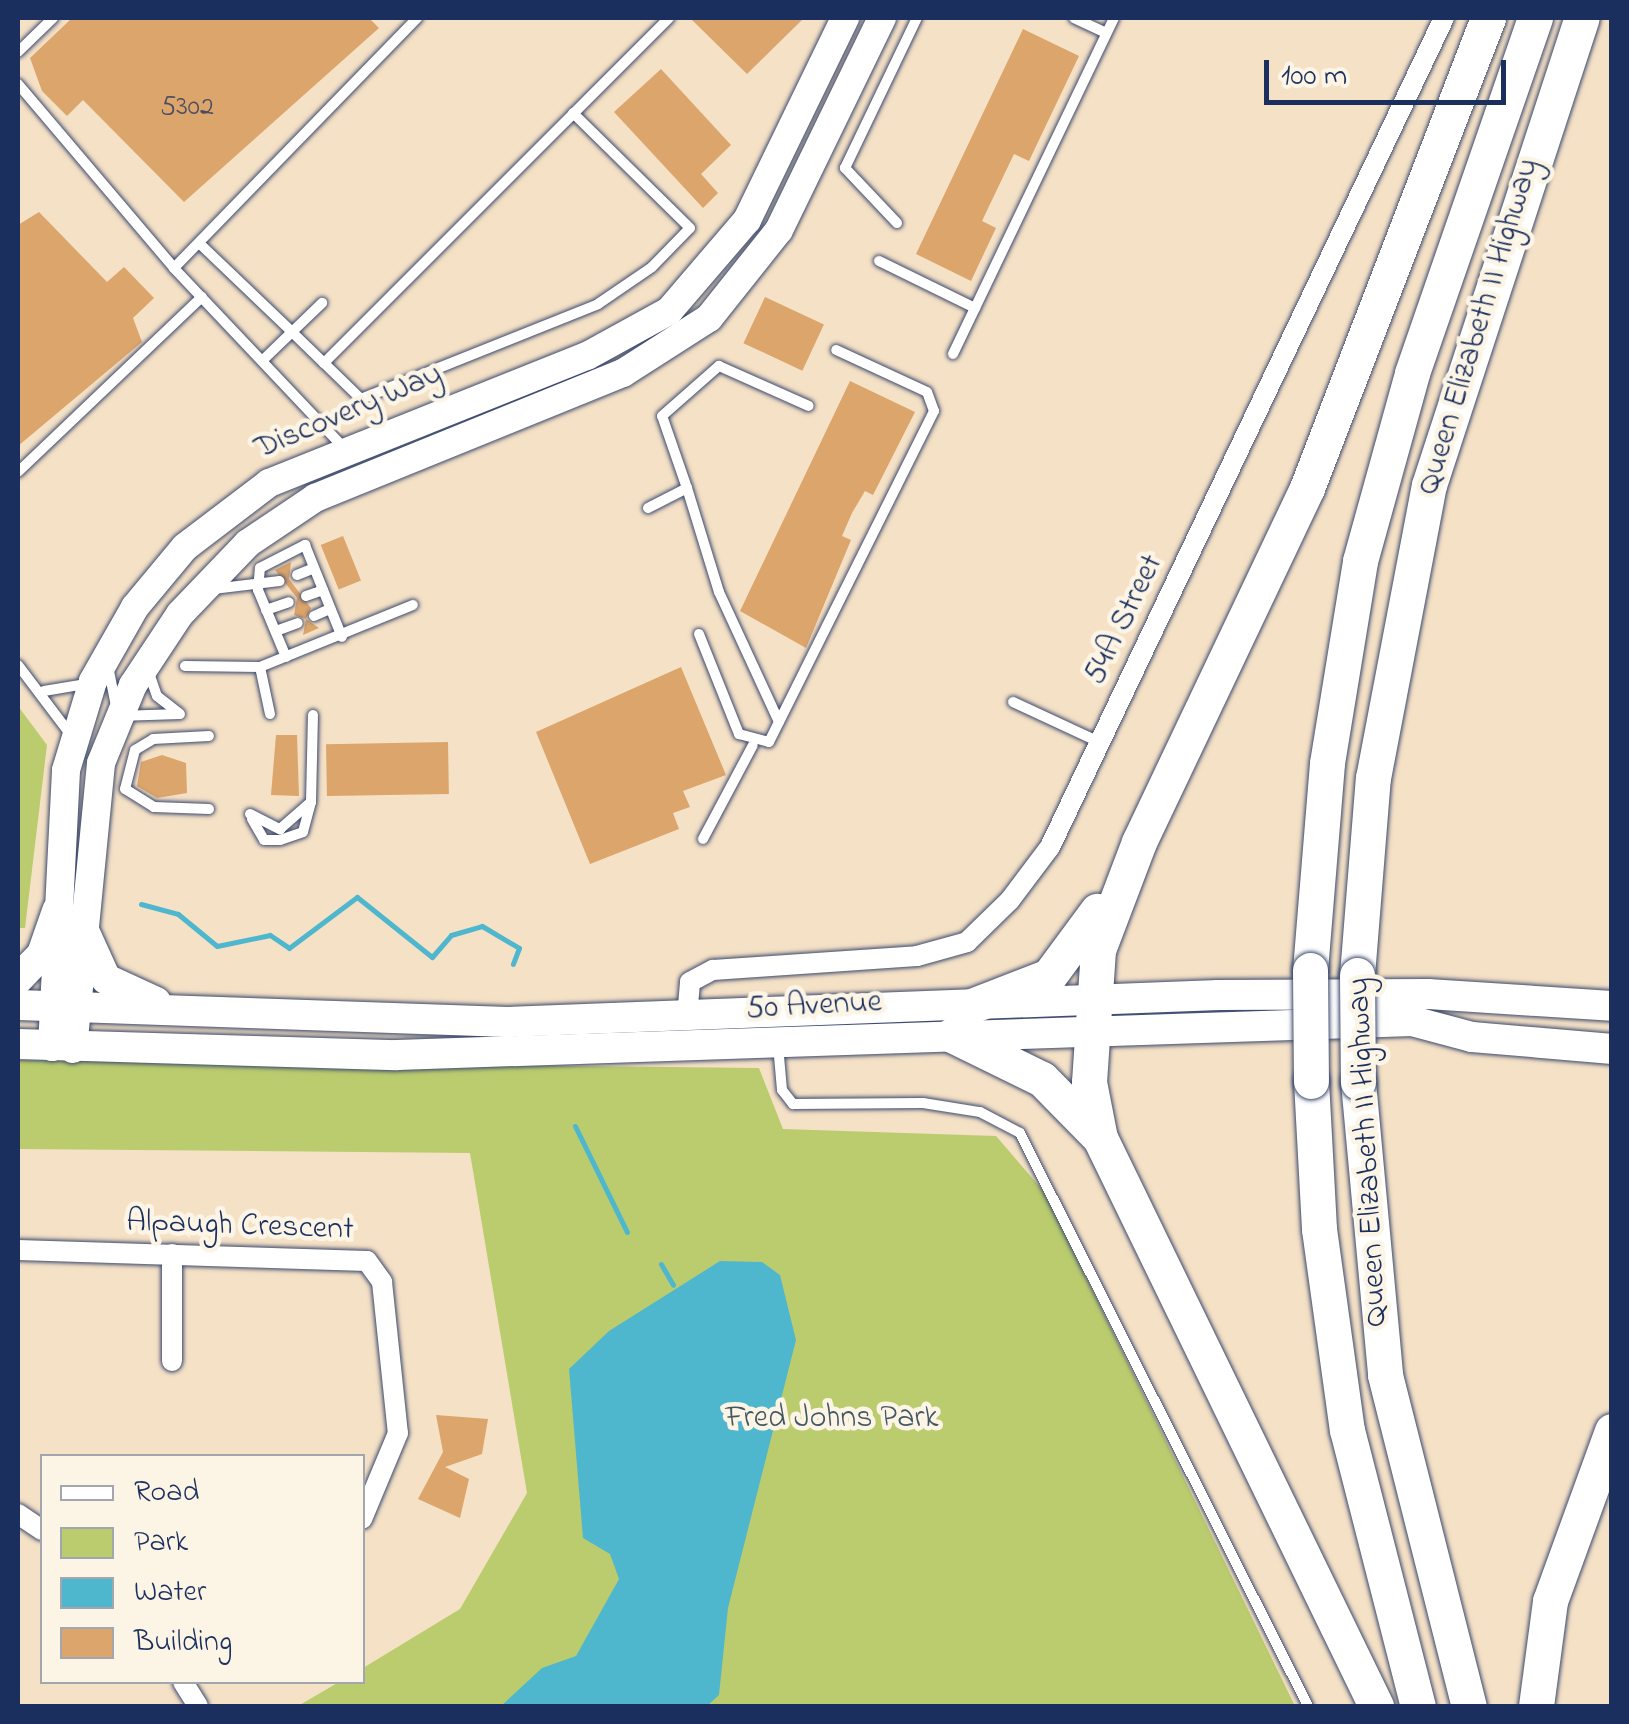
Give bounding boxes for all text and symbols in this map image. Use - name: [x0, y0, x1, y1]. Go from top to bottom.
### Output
- scale bar: [1269, 40, 1512, 102]
- text: 100 m: [1281, 55, 1347, 99]
- house number: 5302: [160, 91, 214, 125]
- street label: Queen Elizabeth II Highway: [1411, 154, 1549, 500]
- street label: Discovery Way: [250, 356, 448, 470]
- street label: 54A Street: [1077, 549, 1173, 691]
- street label: Queen Elizabeth II Highway: [1341, 977, 1397, 1327]
- street label: 50 Avenue: [745, 984, 883, 1030]
- street label: Alpaugh Crescent: [126, 1204, 354, 1250]
- park label: Fred Johns Park: [726, 1400, 938, 1438]
- legend: [40, 1454, 365, 1684]
- text: Road: [134, 1471, 199, 1515]
- text: Park: [134, 1521, 188, 1565]
- text: Water: [134, 1571, 206, 1615]
- text: Building: [134, 1621, 232, 1665]

